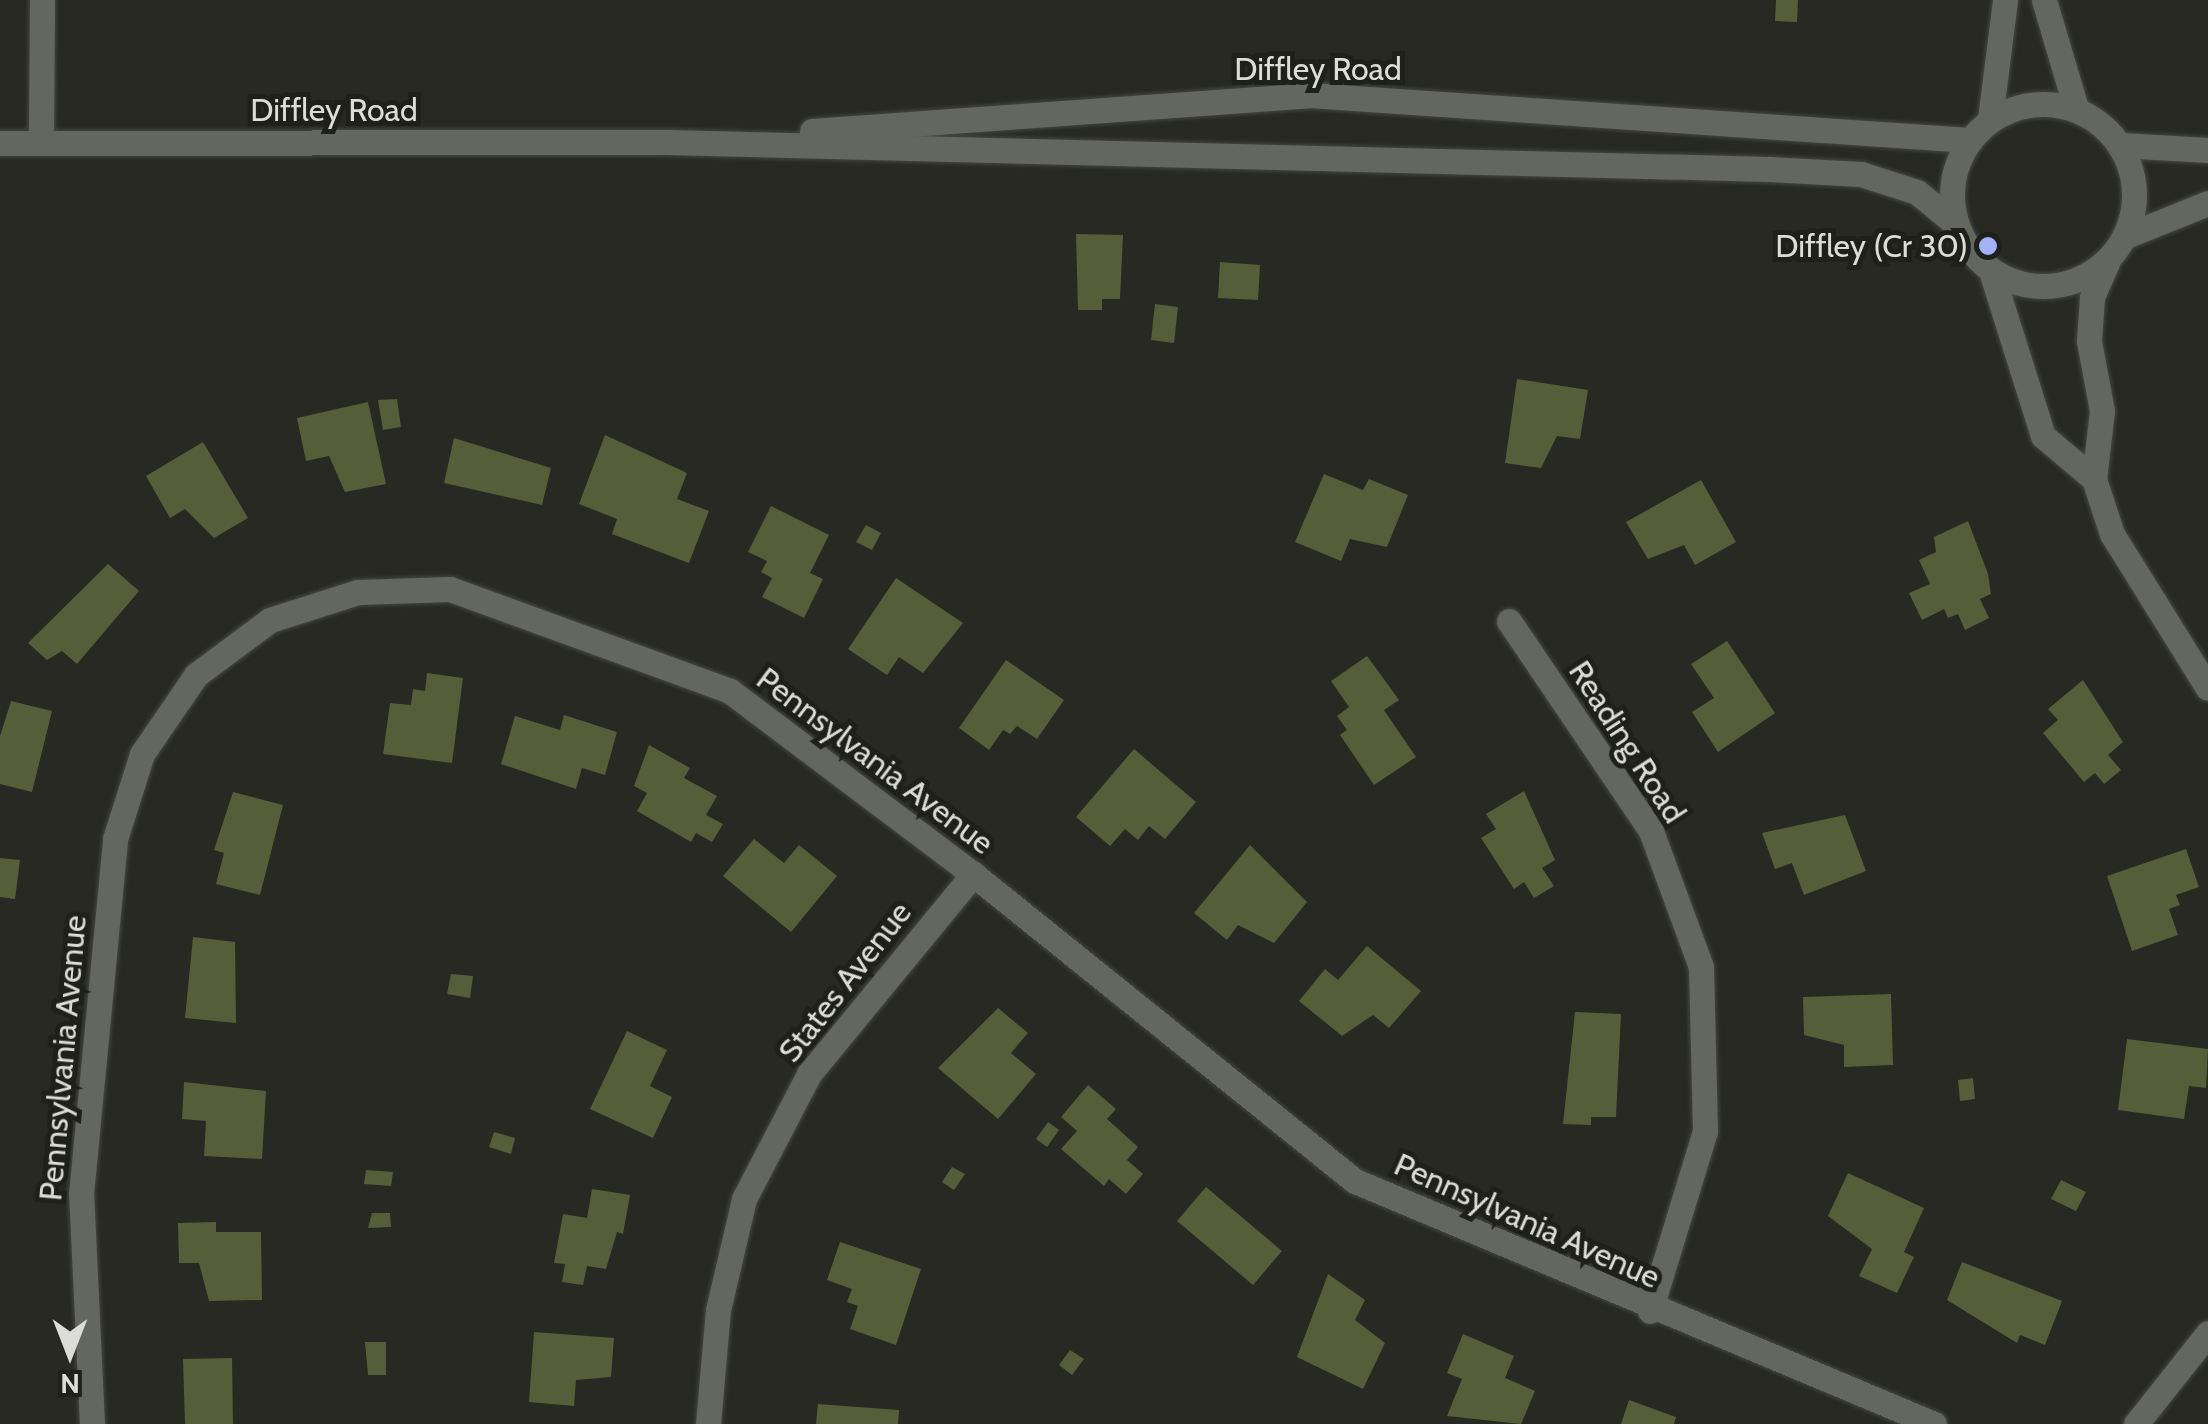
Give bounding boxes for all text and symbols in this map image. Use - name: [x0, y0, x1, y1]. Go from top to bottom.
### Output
- street label: Diffley Road: [1234, 50, 1402, 88]
- street label: Diffley Road: [250, 91, 418, 129]
- place label: Diffley (Cr 30): [1775, 227, 1968, 265]
- marker: Diffley (Cr 30): [1977, 235, 1999, 257]
- street label: Reading Road: [1560, 654, 1694, 830]
- street label: Pennsylvania Avenue: [749, 659, 1001, 863]
- street label: States Avenue: [770, 894, 920, 1070]
- street label: Pennsylvania Avenue: [31, 914, 95, 1202]
- street label: Pennsylvania Avenue: [1388, 1145, 1666, 1297]
- north arrow: [20, 1304, 120, 1404]
- text: N: [60, 1367, 80, 1401]

